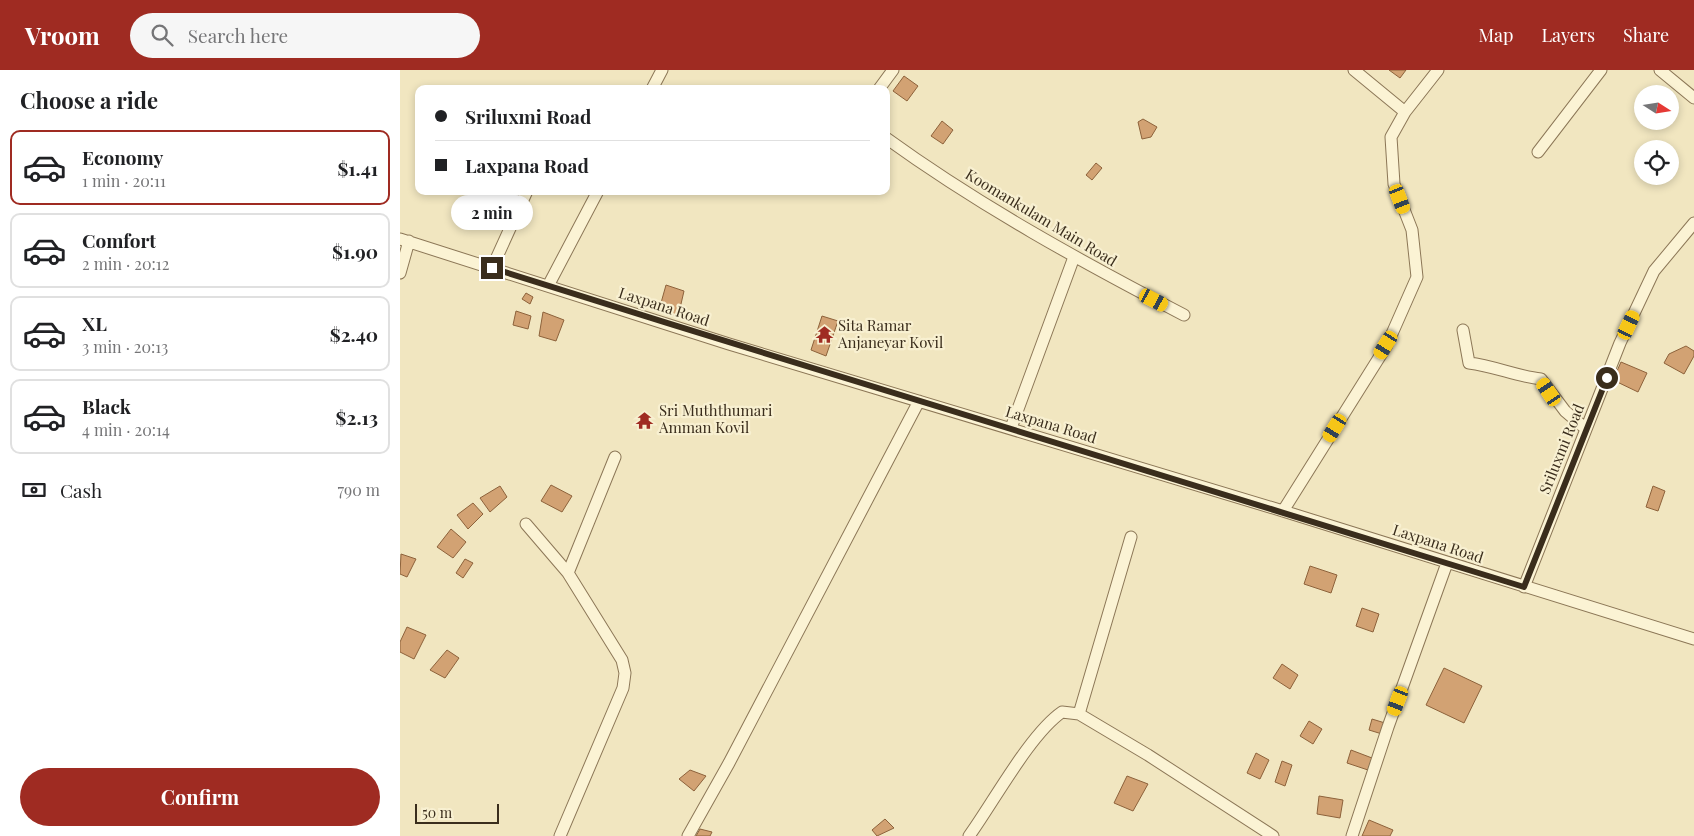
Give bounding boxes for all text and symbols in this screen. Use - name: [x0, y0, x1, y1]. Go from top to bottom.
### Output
- search box: [130, 13, 480, 58]
- text: Vroom: [25, 19, 100, 51]
- icon: search: [148, 21, 176, 49]
- text: Search here: [188, 22, 288, 48]
- text: Map: [1478, 23, 1513, 47]
- text: Layers: [1541, 23, 1595, 47]
- text: Share: [1623, 23, 1669, 47]
- text: Choose a ride: [20, 85, 158, 115]
- north arrow: [1634, 85, 1679, 130]
- map controls: [1634, 85, 1679, 185]
- text: Sriluxmi Road: [465, 103, 591, 129]
- button: locate: [1634, 140, 1679, 185]
- text: Economy: [82, 144, 163, 170]
- icon: car: [22, 145, 67, 190]
- text: Laxpana Road: [465, 152, 589, 178]
- text: $1.41: [337, 155, 378, 181]
- street label: Koomankulam Main Road: [962, 164, 1121, 271]
- text: 1 min · 20:11: [82, 170, 166, 191]
- car: [1387, 182, 1412, 216]
- callout: 2 min: [451, 196, 533, 230]
- text: 2 min: [471, 202, 513, 223]
- text: Comfort: [82, 227, 156, 253]
- icon: car: [22, 228, 67, 273]
- text: $1.90: [332, 238, 378, 264]
- text: 2 min · 20:12: [82, 253, 169, 274]
- route end: [481, 257, 503, 279]
- street label: Laxpana Road: [616, 282, 713, 330]
- car: [1137, 286, 1170, 314]
- car: [1615, 308, 1642, 342]
- text: XL: [82, 310, 107, 336]
- icon: car: [22, 311, 67, 356]
- place label: Sita Ramar Anjaneyar Kovil: [837, 315, 943, 352]
- text: $2.40: [330, 321, 378, 347]
- temple icon: Sita Ramar Anjaneyar Kovil: [814, 325, 834, 345]
- car: [1371, 328, 1400, 362]
- text: 3 min · 20:13: [82, 336, 168, 357]
- route start: [1596, 367, 1618, 389]
- car: [1534, 375, 1563, 409]
- text: Black: [82, 393, 131, 419]
- icon: car: [22, 394, 67, 439]
- place label: Sri Muththumari Amman Kovil: [658, 400, 773, 437]
- street label: Sriluxmi Road: [1534, 400, 1588, 497]
- street label: Laxpana Road: [1003, 401, 1100, 447]
- text: $2.13: [336, 404, 378, 430]
- temple icon: Sri Muththumari Amman Kovil: [635, 410, 655, 430]
- car: [1320, 411, 1349, 445]
- text: 4 min · 20:14: [82, 419, 170, 440]
- icon: cash: [20, 476, 48, 504]
- text: Cash: [60, 477, 102, 503]
- text: 790 m: [338, 479, 380, 500]
- street label: Laxpana Road: [1390, 519, 1487, 567]
- car: [1385, 684, 1410, 718]
- button: Confirm: [20, 768, 380, 826]
- scale bar: [415, 801, 499, 824]
- text: 50 m: [422, 803, 452, 822]

